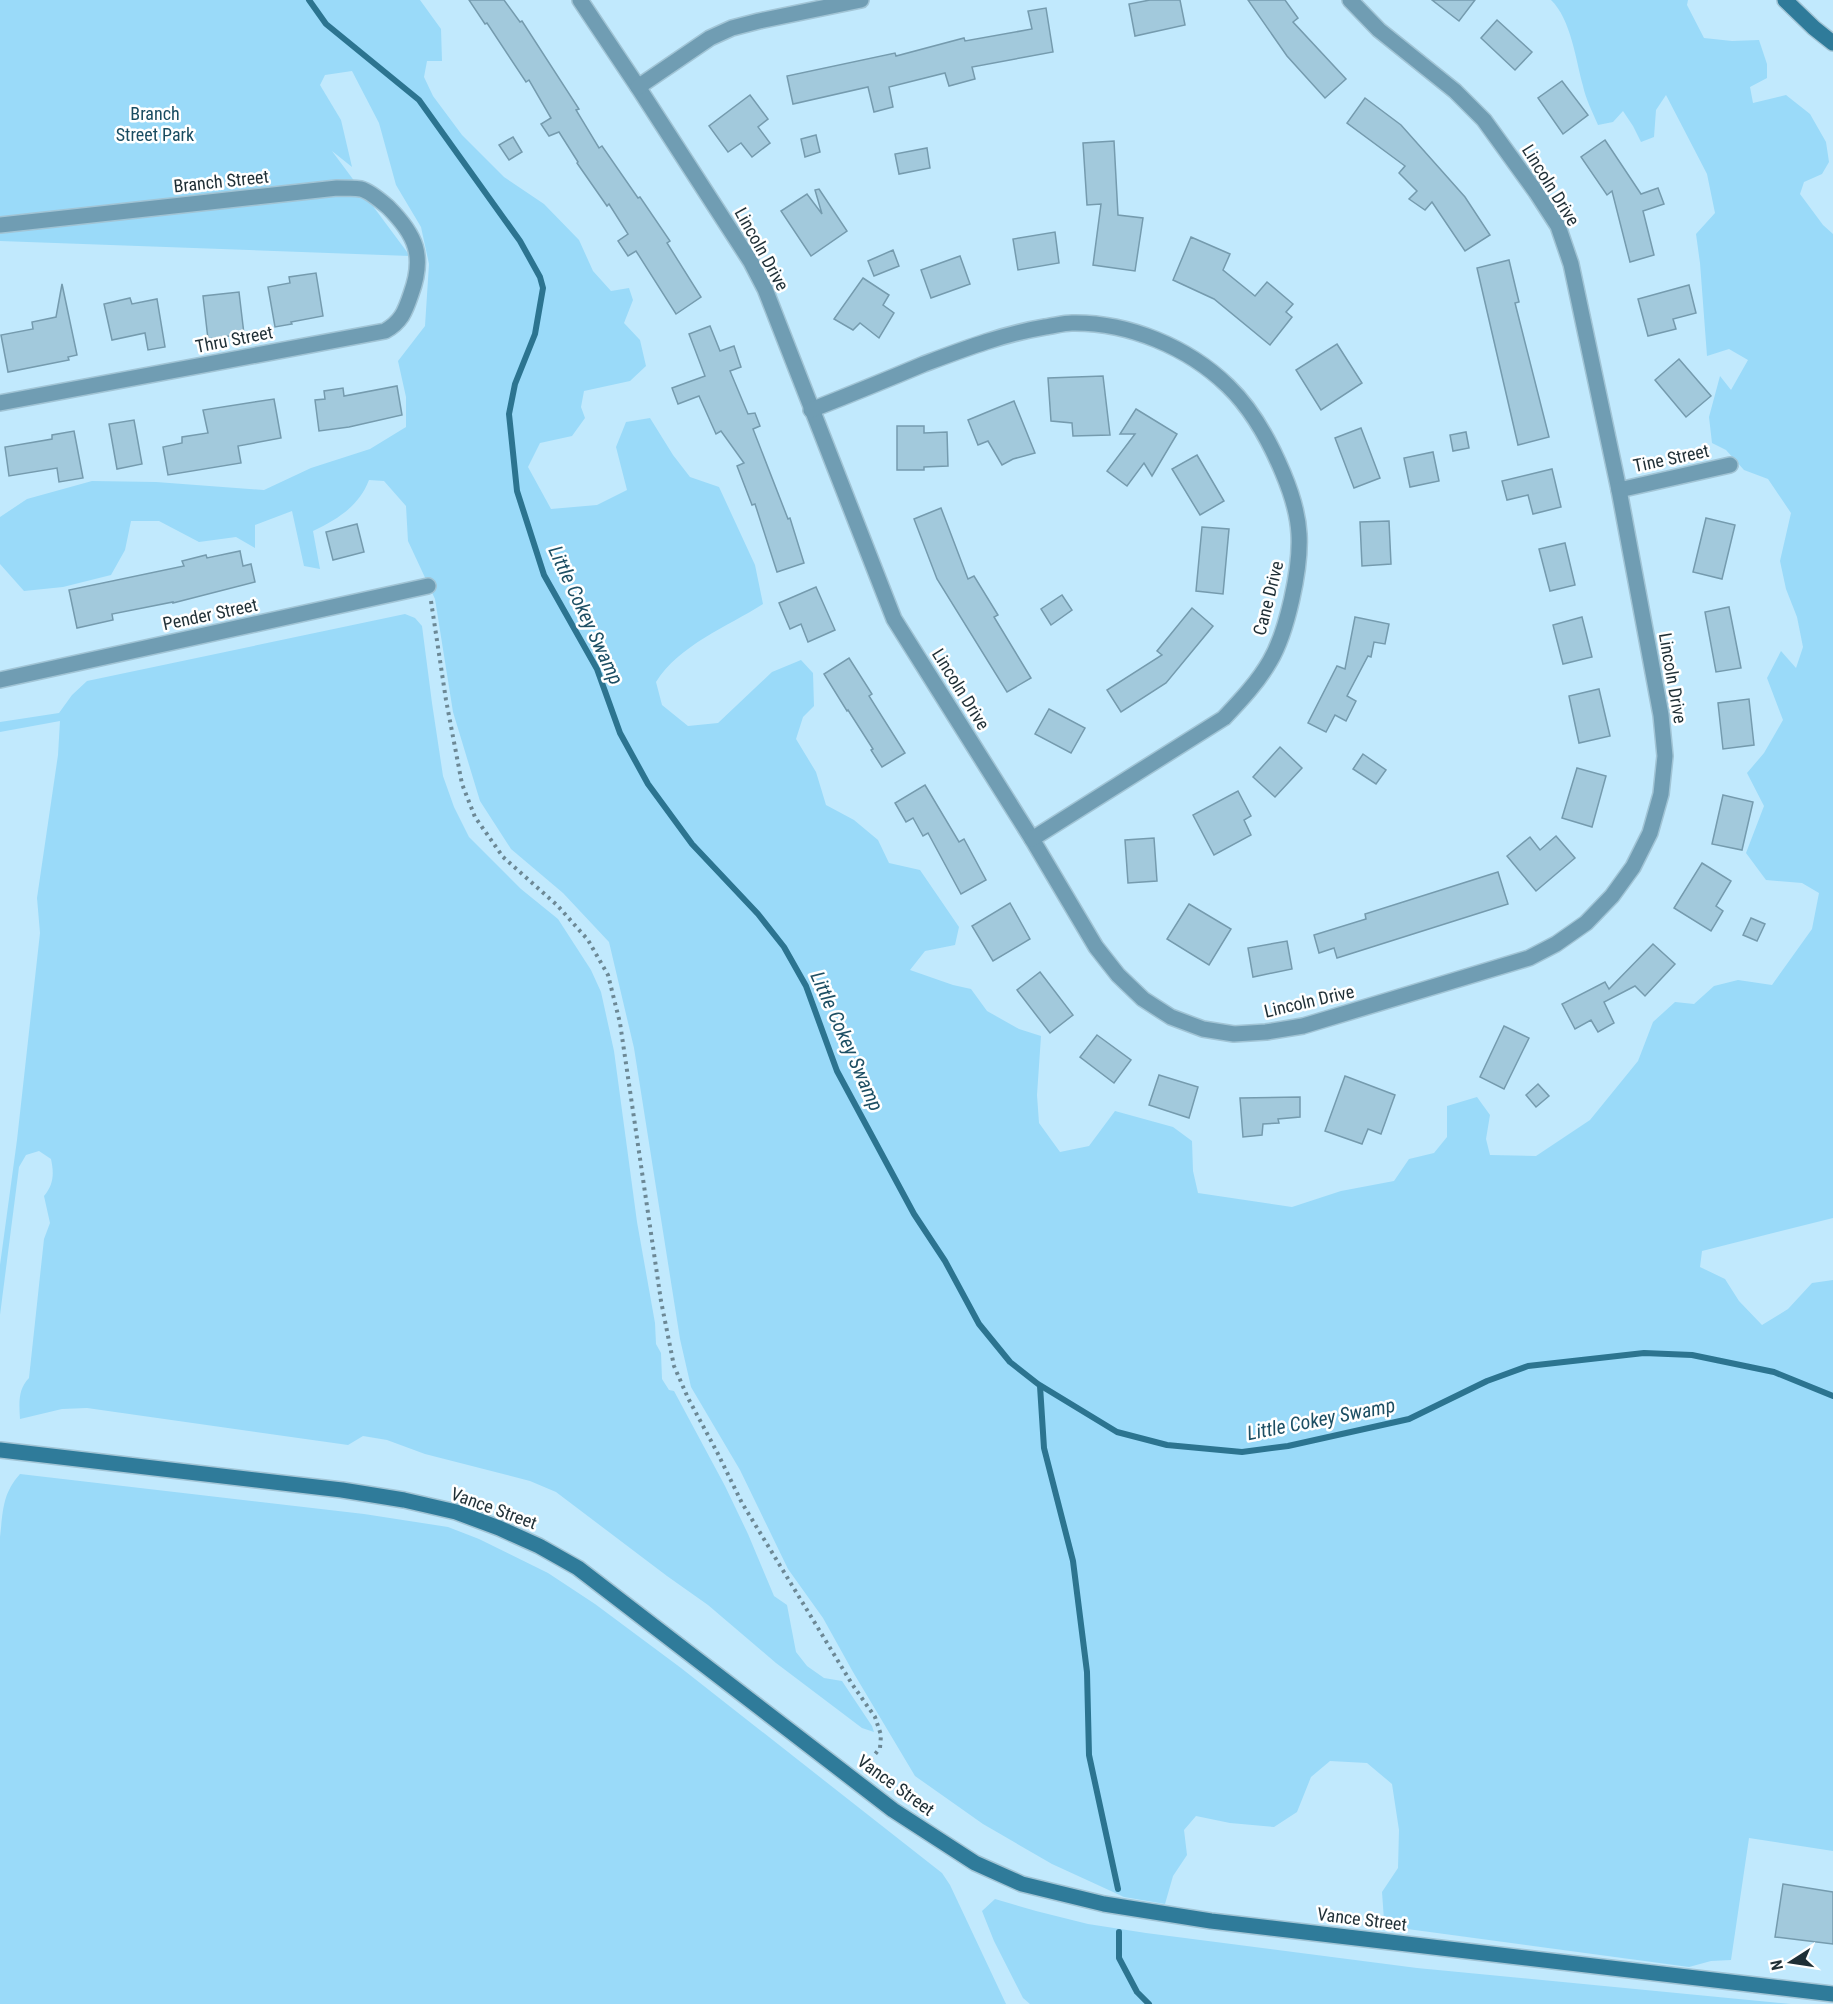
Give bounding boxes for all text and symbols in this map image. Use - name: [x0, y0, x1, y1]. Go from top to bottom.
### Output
- park label: Branch Street Park: [116, 103, 194, 145]
- street label: Lincoln Drive: [1518, 141, 1584, 229]
- street label: Branch Street: [172, 166, 270, 196]
- street label: Lincoln Drive: [731, 204, 793, 294]
- street label: Thru Street: [193, 321, 275, 357]
- street label: Tine Street: [1631, 440, 1711, 476]
- water label: Little Cokey Swamp: [543, 542, 629, 688]
- street label: Cane Drive: [1249, 559, 1287, 637]
- street label: Pender Street: [161, 594, 259, 634]
- street label: Lincoln Drive: [1655, 631, 1691, 725]
- street label: Lincoln Drive: [928, 645, 994, 733]
- water label: Little Cokey Swamp: [805, 967, 889, 1115]
- street label: Lincoln Drive: [1262, 980, 1356, 1022]
- water label: Little Cokey Swamp: [1245, 1393, 1397, 1445]
- street label: Vance Street: [448, 1483, 540, 1533]
- street label: Vance Street: [853, 1750, 939, 1820]
- street label: Vance Street: [1316, 1903, 1408, 1935]
- north arrow: [1761, 1932, 1821, 1992]
- text: N: [1767, 1958, 1787, 1972]

